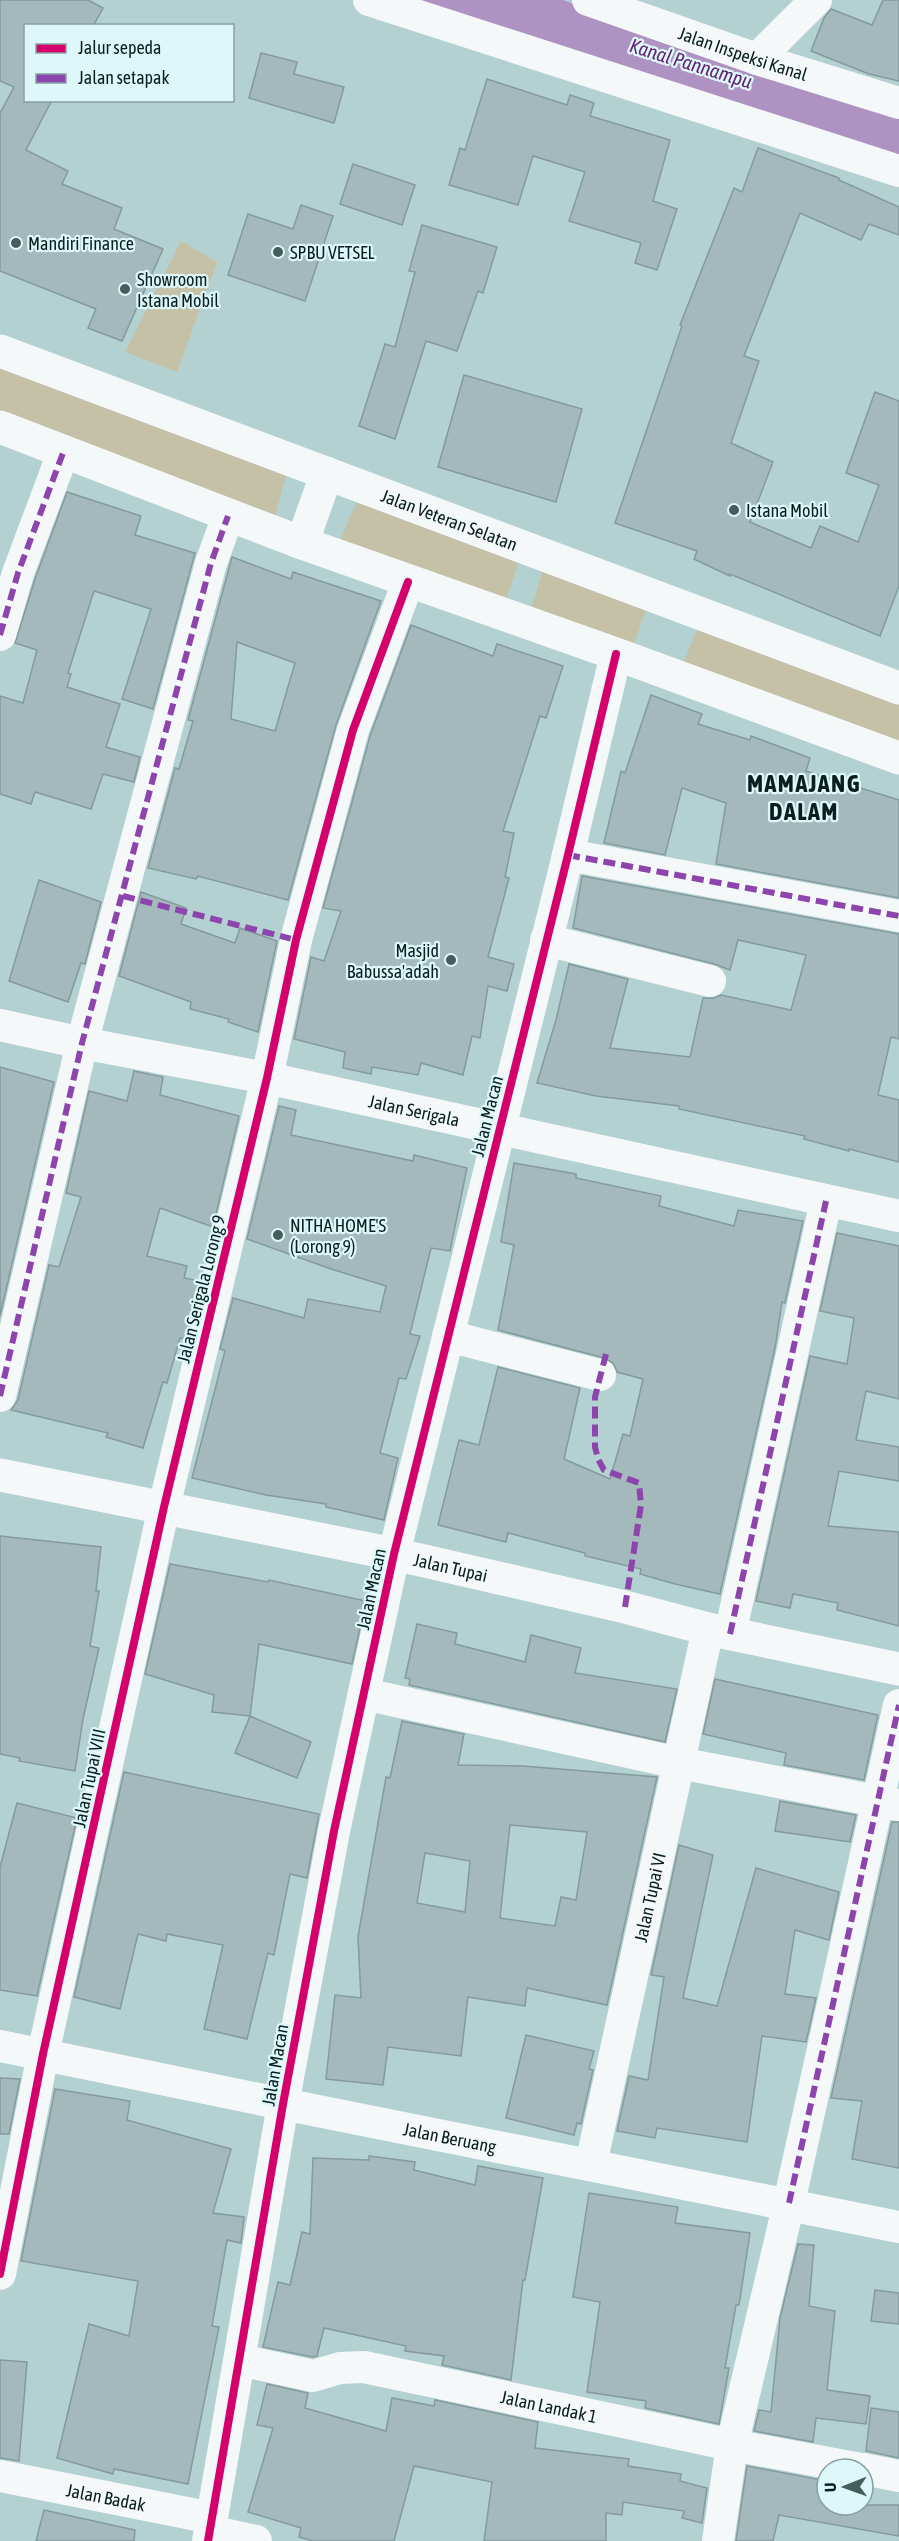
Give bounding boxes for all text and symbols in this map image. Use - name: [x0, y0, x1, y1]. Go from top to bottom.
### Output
- street label: Jalan Inspeksi Kanal: [676, 22, 810, 85]
- legend: [24, 24, 234, 102]
- water label: Kanal Pannampu: [627, 33, 755, 93]
- text: Jalur sepeda: [78, 37, 161, 58]
- text: Jalan setapak: [78, 67, 169, 88]
- place label: Mandiri Finance: [28, 233, 134, 254]
- marker: Mandiri Finance: [9, 236, 23, 250]
- place label: SPBU VETSEL: [290, 242, 375, 263]
- marker: SPBU VETSEL: [271, 245, 285, 259]
- place label: Showroom Istana Mobil: [137, 269, 219, 311]
- marker: Showroom Istana Mobil: [118, 282, 132, 296]
- street label: Jalan Veteran Selatan: [378, 484, 521, 555]
- place label: Istana Mobil: [746, 500, 828, 521]
- marker: Istana Mobil: [727, 503, 741, 517]
- district label: MAMAJANG DALAM: [747, 770, 861, 825]
- place label: Masjid Babussa'adah: [347, 940, 439, 982]
- marker: Masjid Babussa'adah: [444, 953, 458, 967]
- street label: Jalan Macan: [467, 1073, 507, 1159]
- street label: Jalan Serigala: [367, 1090, 462, 1130]
- street label: Jalan Serigala Lorong 9: [172, 1213, 230, 1365]
- place label: NITHA HOME'S (Lorong 9): [290, 1215, 387, 1257]
- marker: NITHA HOME'S (Lorong 9): [271, 1228, 285, 1242]
- street label: Jalan Macan: [352, 1546, 390, 1632]
- street label: Jalan Tupai: [412, 1548, 490, 1586]
- street label: Jalan Tupai VIII: [68, 1727, 110, 1829]
- street label: Jalan Tupai VI: [629, 1851, 669, 1944]
- street label: Jalan Macan: [257, 2022, 293, 2108]
- street label: Jalan Beruang: [402, 2118, 498, 2157]
- street label: Jalan Landak 1: [499, 2386, 599, 2427]
- north arrow: [815, 2457, 875, 2517]
- street label: Jalan Badak: [65, 2479, 147, 2515]
- text: U: [821, 2482, 839, 2492]

